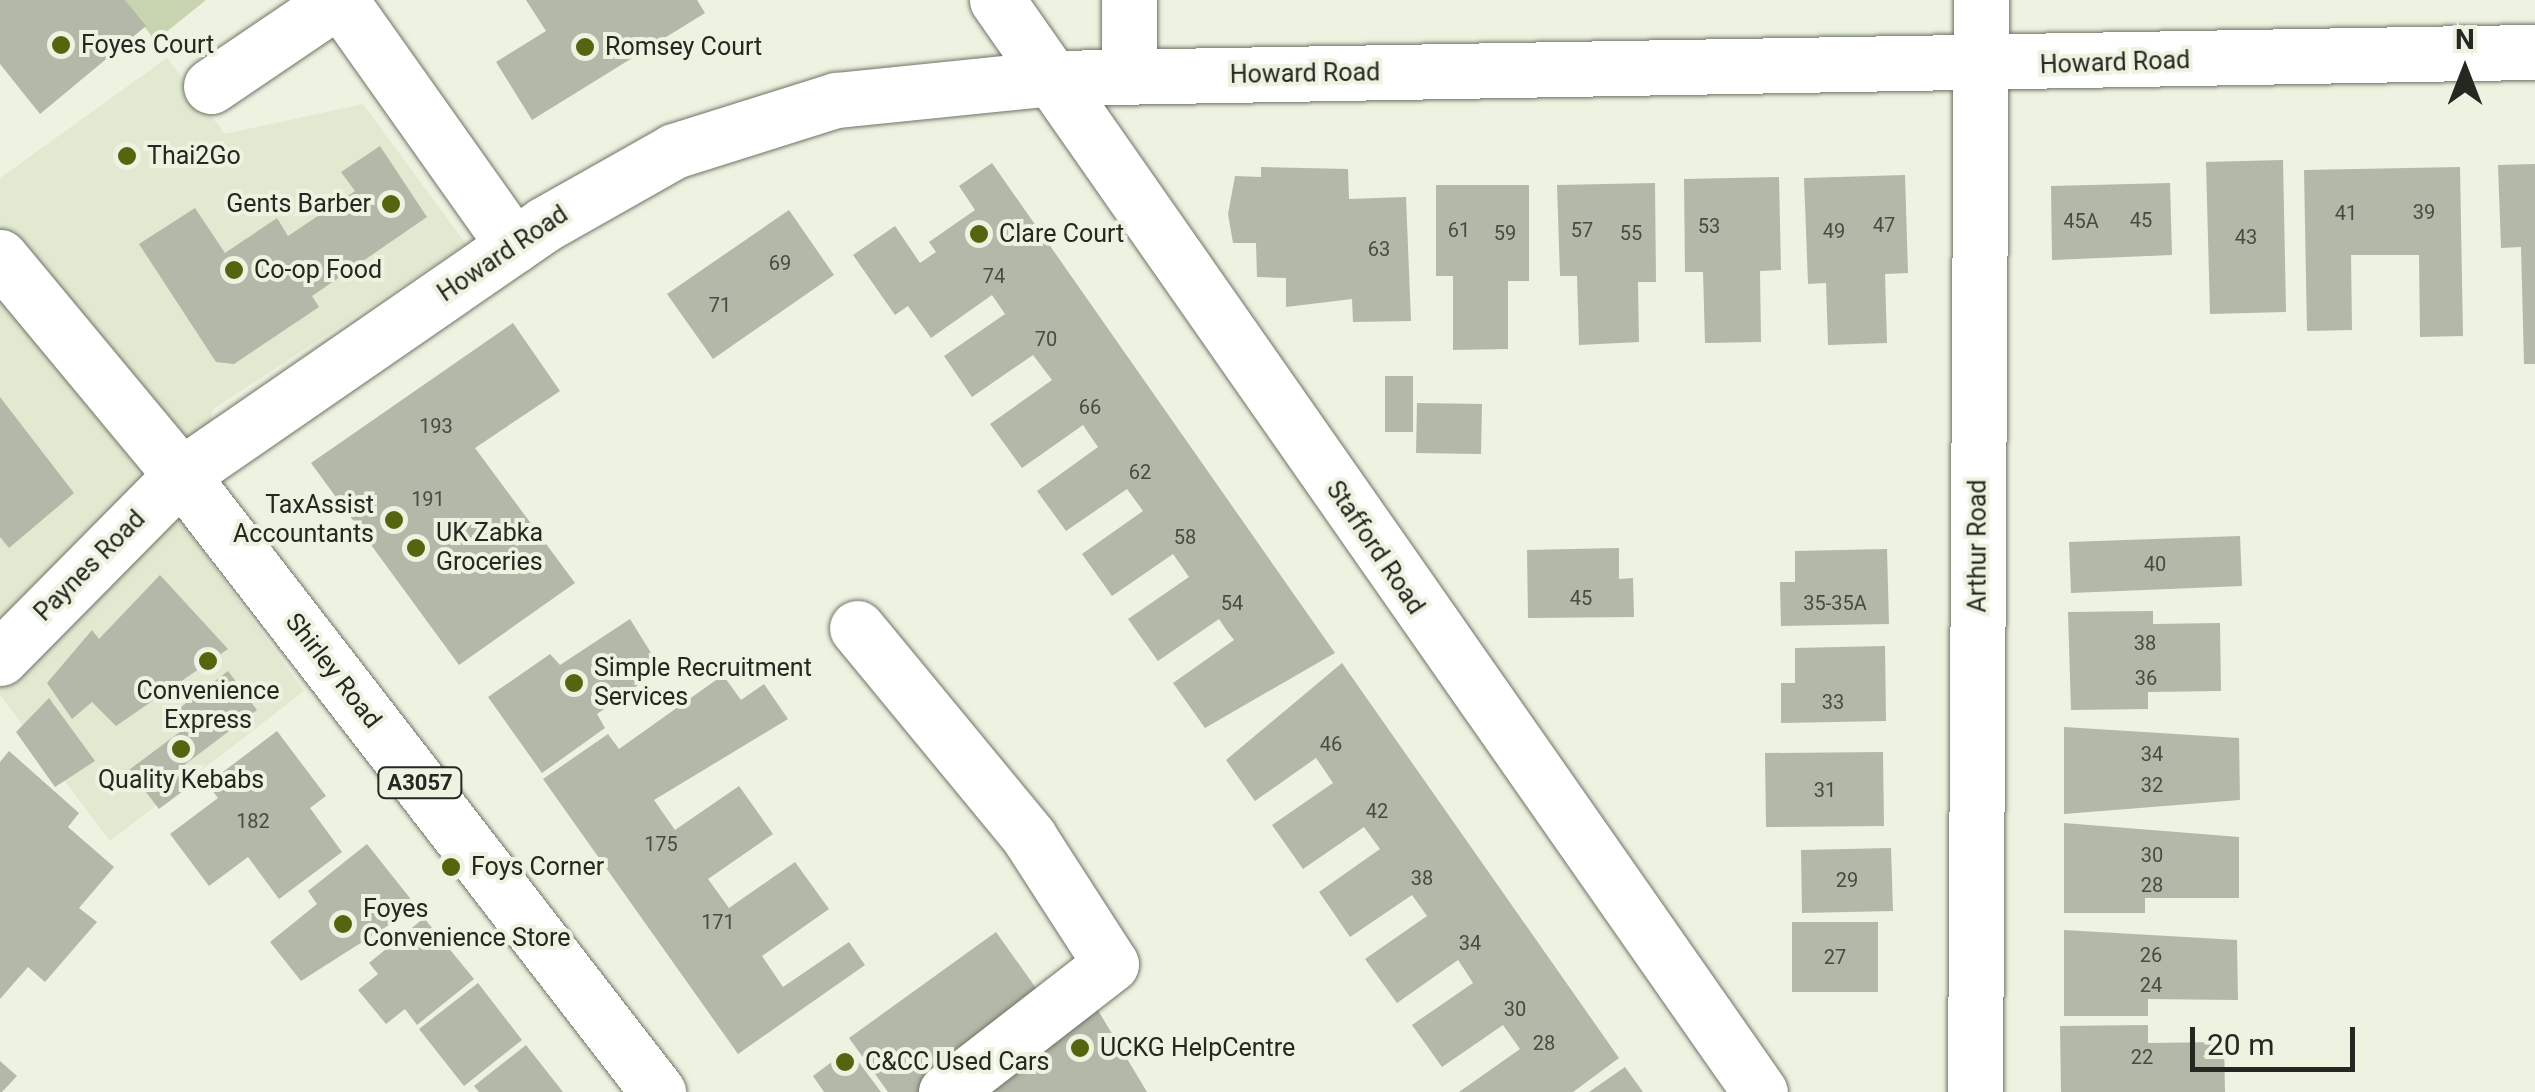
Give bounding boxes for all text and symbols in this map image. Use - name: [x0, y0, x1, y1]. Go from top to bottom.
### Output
- north arrow: [2415, 20, 2515, 120]
- text: N: [2455, 23, 2475, 56]
- place label: Foyes Court: [81, 30, 214, 60]
- place label: Romsey Court: [605, 32, 762, 62]
- marker: Foyes Court: [50, 34, 72, 56]
- marker: Romsey Court: [574, 36, 596, 58]
- street label: Howard Road: [2039, 45, 2191, 81]
- street label: Howard Road: [1230, 58, 1380, 90]
- place label: Thai2Go: [147, 141, 241, 171]
- marker: Thai2Go: [116, 145, 138, 167]
- place label: Gents Barber: [226, 189, 371, 219]
- marker: Gents Barber: [380, 193, 402, 215]
- street label: Howard Road: [432, 200, 574, 308]
- house number: 39: [2413, 200, 2435, 224]
- house number: 41: [2335, 201, 2357, 225]
- house number: 45: [2130, 208, 2152, 232]
- house number: 45A: [2063, 209, 2099, 233]
- house number: 47: [1873, 213, 1895, 237]
- house number: 53: [1698, 214, 1720, 238]
- house number: 61: [1448, 218, 1470, 242]
- house number: 57: [1571, 218, 1593, 242]
- place label: Clare Court: [999, 219, 1124, 249]
- house number: 49: [1823, 219, 1845, 243]
- house number: 59: [1494, 221, 1516, 245]
- house number: 55: [1620, 221, 1642, 245]
- marker: Clare Court: [968, 223, 990, 245]
- house number: 43: [2235, 225, 2257, 249]
- house number: 63: [1368, 237, 1390, 261]
- house number: 69: [769, 251, 791, 275]
- place label: Co-op Food: [254, 255, 382, 285]
- marker: Co-op Food: [223, 259, 245, 281]
- house number: 74: [983, 264, 1005, 288]
- house number: 71: [709, 293, 731, 317]
- house number: 70: [1035, 327, 1057, 351]
- house number: 66: [1079, 395, 1101, 419]
- house number: 193: [419, 414, 453, 438]
- house number: 62: [1129, 460, 1151, 484]
- street label: Stafford Road: [1319, 476, 1431, 620]
- street label: Arthur Road: [1963, 479, 1993, 613]
- house number: 191: [411, 487, 445, 511]
- place label: TaxAssist Accountants: [233, 491, 374, 550]
- street label: Paynes Road: [28, 504, 152, 628]
- marker: TaxAssist Accountants: [383, 509, 405, 531]
- place label: UK Zabka Groceries: [436, 519, 543, 578]
- house number: 58: [1174, 525, 1196, 549]
- marker: UK Zabka Groceries: [405, 537, 427, 559]
- house number: 40: [2144, 552, 2166, 576]
- house number: 45: [1570, 586, 1592, 610]
- house number: 54: [1221, 591, 1243, 615]
- house number: 35-35A: [1803, 591, 1867, 615]
- street label: Shirley Road: [279, 607, 387, 735]
- house number: 38: [2134, 631, 2156, 655]
- marker: Convenience Express: [197, 650, 219, 672]
- place label: Simple Recruitment Services: [594, 654, 812, 713]
- house number: 36: [2135, 666, 2157, 690]
- marker: Simple Recruitment Services: [563, 672, 585, 694]
- place label: Convenience Express: [137, 677, 279, 736]
- house number: 33: [1822, 690, 1844, 714]
- house number: 46: [1320, 732, 1342, 756]
- marker: Quality Kebabs: [170, 738, 192, 760]
- house number: 34: [2141, 742, 2163, 766]
- place label: Quality Kebabs: [98, 765, 264, 795]
- road number: A3057: [375, 766, 465, 800]
- house number: 32: [2141, 773, 2163, 797]
- house number: 31: [1814, 778, 1836, 802]
- house number: 42: [1366, 799, 1388, 823]
- house number: 182: [236, 809, 270, 833]
- house number: 175: [644, 832, 678, 856]
- house number: 30: [2141, 843, 2163, 867]
- place label: Foys Corner: [471, 852, 604, 882]
- marker: Foys Corner: [440, 856, 462, 878]
- house number: 38: [1411, 866, 1433, 890]
- house number: 29: [1836, 868, 1858, 892]
- house number: 28: [2141, 873, 2163, 897]
- place label: Foyes Convenience Store: [363, 895, 571, 954]
- house number: 171: [701, 910, 735, 934]
- marker: Foyes Convenience Store: [332, 913, 354, 935]
- house number: 34: [1459, 931, 1481, 955]
- house number: 26: [2140, 943, 2162, 967]
- house number: 27: [1824, 945, 1846, 969]
- house number: 24: [2140, 973, 2162, 997]
- house number: 30: [1504, 997, 1526, 1021]
- scale bar: [2195, 1007, 2360, 1069]
- text: 20 m: [2207, 1027, 2274, 1062]
- house number: 28: [1533, 1031, 1555, 1055]
- place label: UCKG HelpCentre: [1100, 1033, 1295, 1063]
- marker: UCKG HelpCentre: [1069, 1037, 1091, 1059]
- house number: 22: [2131, 1045, 2153, 1069]
- place label: C&CC Used Cars: [865, 1047, 1049, 1077]
- marker: C&CC Used Cars: [834, 1051, 856, 1073]

